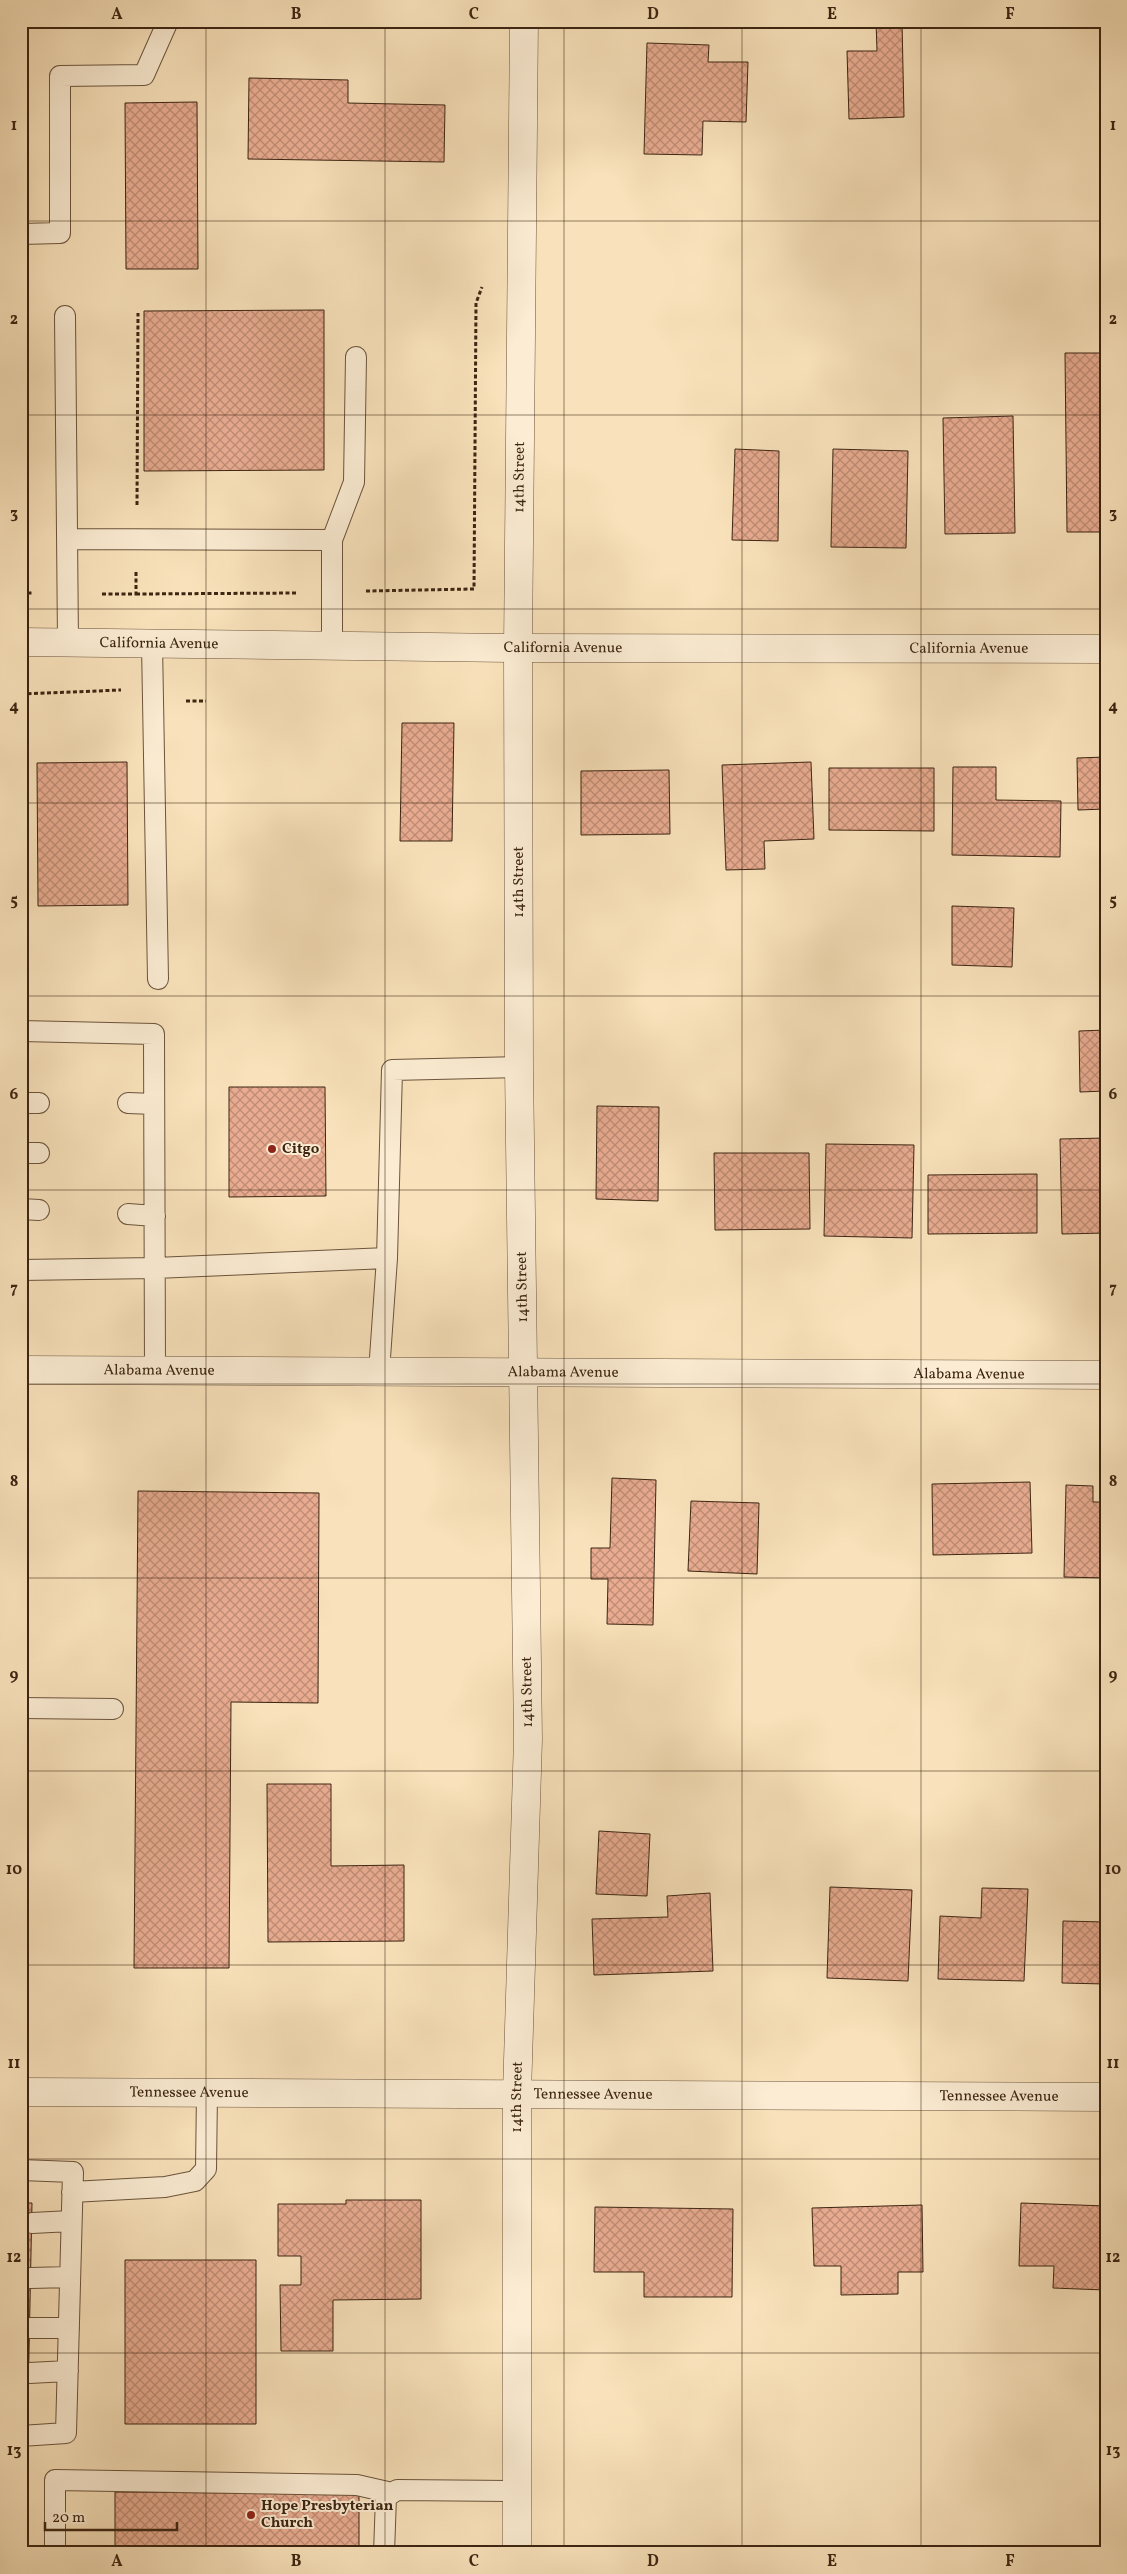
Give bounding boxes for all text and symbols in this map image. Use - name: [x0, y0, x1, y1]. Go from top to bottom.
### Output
- text: A: [111, 4, 123, 26]
- text: B: [291, 4, 302, 26]
- text: C: [469, 4, 479, 26]
- text: D: [647, 4, 659, 26]
- text: E: [827, 4, 837, 26]
- text: F: [1005, 4, 1015, 26]
- text: 1: [11, 115, 17, 137]
- text: 1: [1110, 115, 1116, 137]
- text: 2: [10, 309, 18, 331]
- text: 2: [1109, 309, 1117, 331]
- street label: 14th Street: [509, 441, 530, 513]
- text: 3: [10, 503, 18, 525]
- text: 3: [1109, 503, 1117, 525]
- street label: California Avenue: [99, 632, 219, 655]
- street label: California Avenue: [503, 637, 622, 659]
- street label: California Avenue: [910, 638, 1028, 659]
- text: 4: [9, 696, 19, 718]
- text: 4: [1108, 696, 1118, 718]
- street label: 14th Street: [509, 846, 530, 918]
- text: 5: [10, 890, 18, 912]
- text: 5: [1109, 890, 1117, 912]
- text: 6: [10, 1084, 19, 1106]
- text: 6: [1109, 1084, 1118, 1106]
- place label: Citgo: [282, 1139, 320, 1160]
- marker: Citgo: [266, 1143, 278, 1155]
- street label: 14th Street: [512, 1251, 534, 1323]
- text: 7: [10, 1278, 18, 1300]
- text: 7: [1109, 1278, 1117, 1300]
- street label: Alabama Avenue: [103, 1360, 215, 1381]
- street label: Alabama Avenue: [507, 1362, 619, 1383]
- street label: Alabama Avenue: [913, 1364, 1025, 1385]
- text: 8: [10, 1471, 18, 1493]
- text: 8: [1109, 1471, 1117, 1493]
- street label: 14th Street: [517, 1656, 539, 1728]
- text: 9: [10, 1665, 19, 1687]
- text: 9: [1109, 1665, 1118, 1687]
- text: 10: [6, 1859, 22, 1881]
- text: 10: [1105, 1859, 1121, 1881]
- text: 11: [8, 2053, 20, 2075]
- text: 11: [1107, 2053, 1119, 2075]
- street label: 14th Street: [507, 2061, 528, 2133]
- street label: Tennessee Avenue: [129, 2082, 249, 2104]
- street label: Tennessee Avenue: [533, 2084, 653, 2105]
- street label: Tennessee Avenue: [939, 2086, 1059, 2107]
- text: 12: [7, 2247, 21, 2269]
- text: 12: [1106, 2247, 1120, 2269]
- text: 13: [7, 2440, 21, 2462]
- text: 13: [1106, 2440, 1120, 2462]
- place label: Hope Presbyterian Church: [261, 2496, 394, 2534]
- scale bar: [45, 2499, 178, 2531]
- text: 20 m: [52, 2508, 85, 2529]
- marker: Hope Presbyterian Church: [245, 2509, 257, 2521]
- text: A: [111, 2551, 123, 2573]
- text: B: [291, 2551, 302, 2573]
- text: C: [469, 2551, 479, 2573]
- text: D: [647, 2551, 659, 2573]
- text: E: [827, 2551, 837, 2573]
- text: F: [1005, 2551, 1015, 2573]

